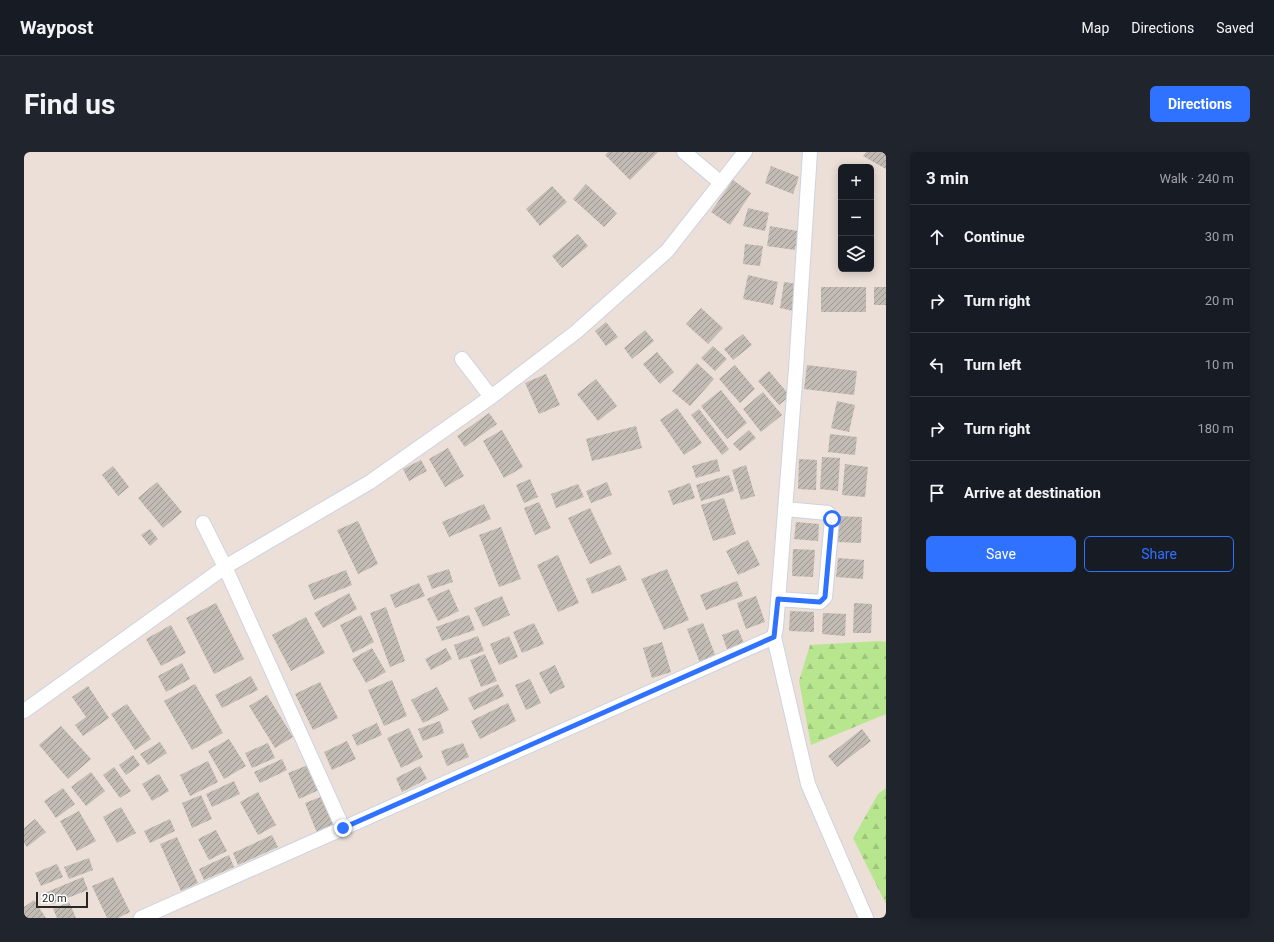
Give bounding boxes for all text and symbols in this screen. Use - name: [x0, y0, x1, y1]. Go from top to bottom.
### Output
- text: Waypost: [20, 16, 94, 39]
- text: Map: [1082, 20, 1109, 36]
- text: Directions: [1131, 20, 1194, 36]
- text: Saved: [1216, 20, 1254, 36]
- button: Directions: [1150, 86, 1250, 122]
- text: Find us: [24, 88, 115, 121]
- map controls: [838, 164, 874, 272]
- button: +: [838, 164, 874, 200]
- text: 3 min: [926, 168, 969, 188]
- text: Walk · 240 m: [1159, 171, 1234, 186]
- button: −: [838, 200, 874, 236]
- icon: ahead: [926, 226, 948, 248]
- text: Continue: [964, 228, 1025, 246]
- text: 30 m: [1205, 229, 1234, 244]
- button: layers: [838, 236, 874, 272]
- icon: right: [926, 290, 948, 312]
- text: Turn right: [964, 292, 1030, 310]
- text: 20 m: [1205, 293, 1234, 308]
- icon: left: [926, 354, 948, 376]
- text: Turn left: [964, 356, 1021, 374]
- text: 10 m: [1205, 357, 1234, 372]
- icon: right: [926, 418, 948, 440]
- text: Turn right: [964, 420, 1030, 438]
- text: 180 m: [1197, 421, 1234, 436]
- icon: arrive: [926, 482, 948, 504]
- text: Arrive at destination: [964, 484, 1101, 502]
- route start: [823, 510, 841, 528]
- button: Save: [926, 536, 1076, 572]
- button: Share: [1084, 536, 1234, 572]
- route end: [334, 819, 352, 837]
- scale bar: [36, 890, 88, 909]
- text: 20 m: [42, 892, 67, 905]

